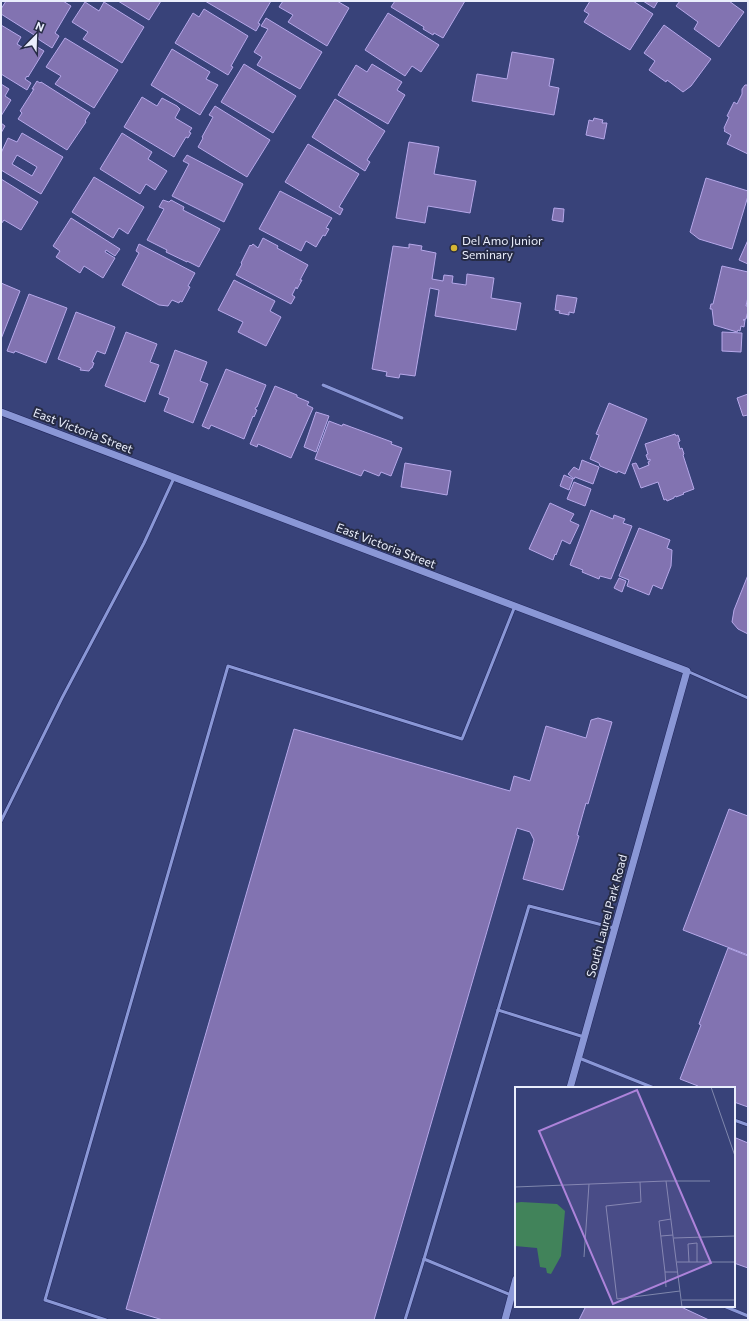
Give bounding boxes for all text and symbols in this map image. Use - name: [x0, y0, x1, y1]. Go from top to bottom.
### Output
- north arrow: [16, 16, 56, 56]
- text: N: [34, 19, 46, 34]
- place label: Del Amo Junior Seminary: [462, 233, 543, 261]
- marker: Del Amo Junior Seminary: [449, 243, 459, 253]
- street label: East Victoria Street: [32, 405, 135, 456]
- street label: East Victoria Street: [335, 520, 438, 571]
- street label: South Laurel Park Road: [583, 853, 629, 979]
- inset map: [515, 1087, 735, 1307]

